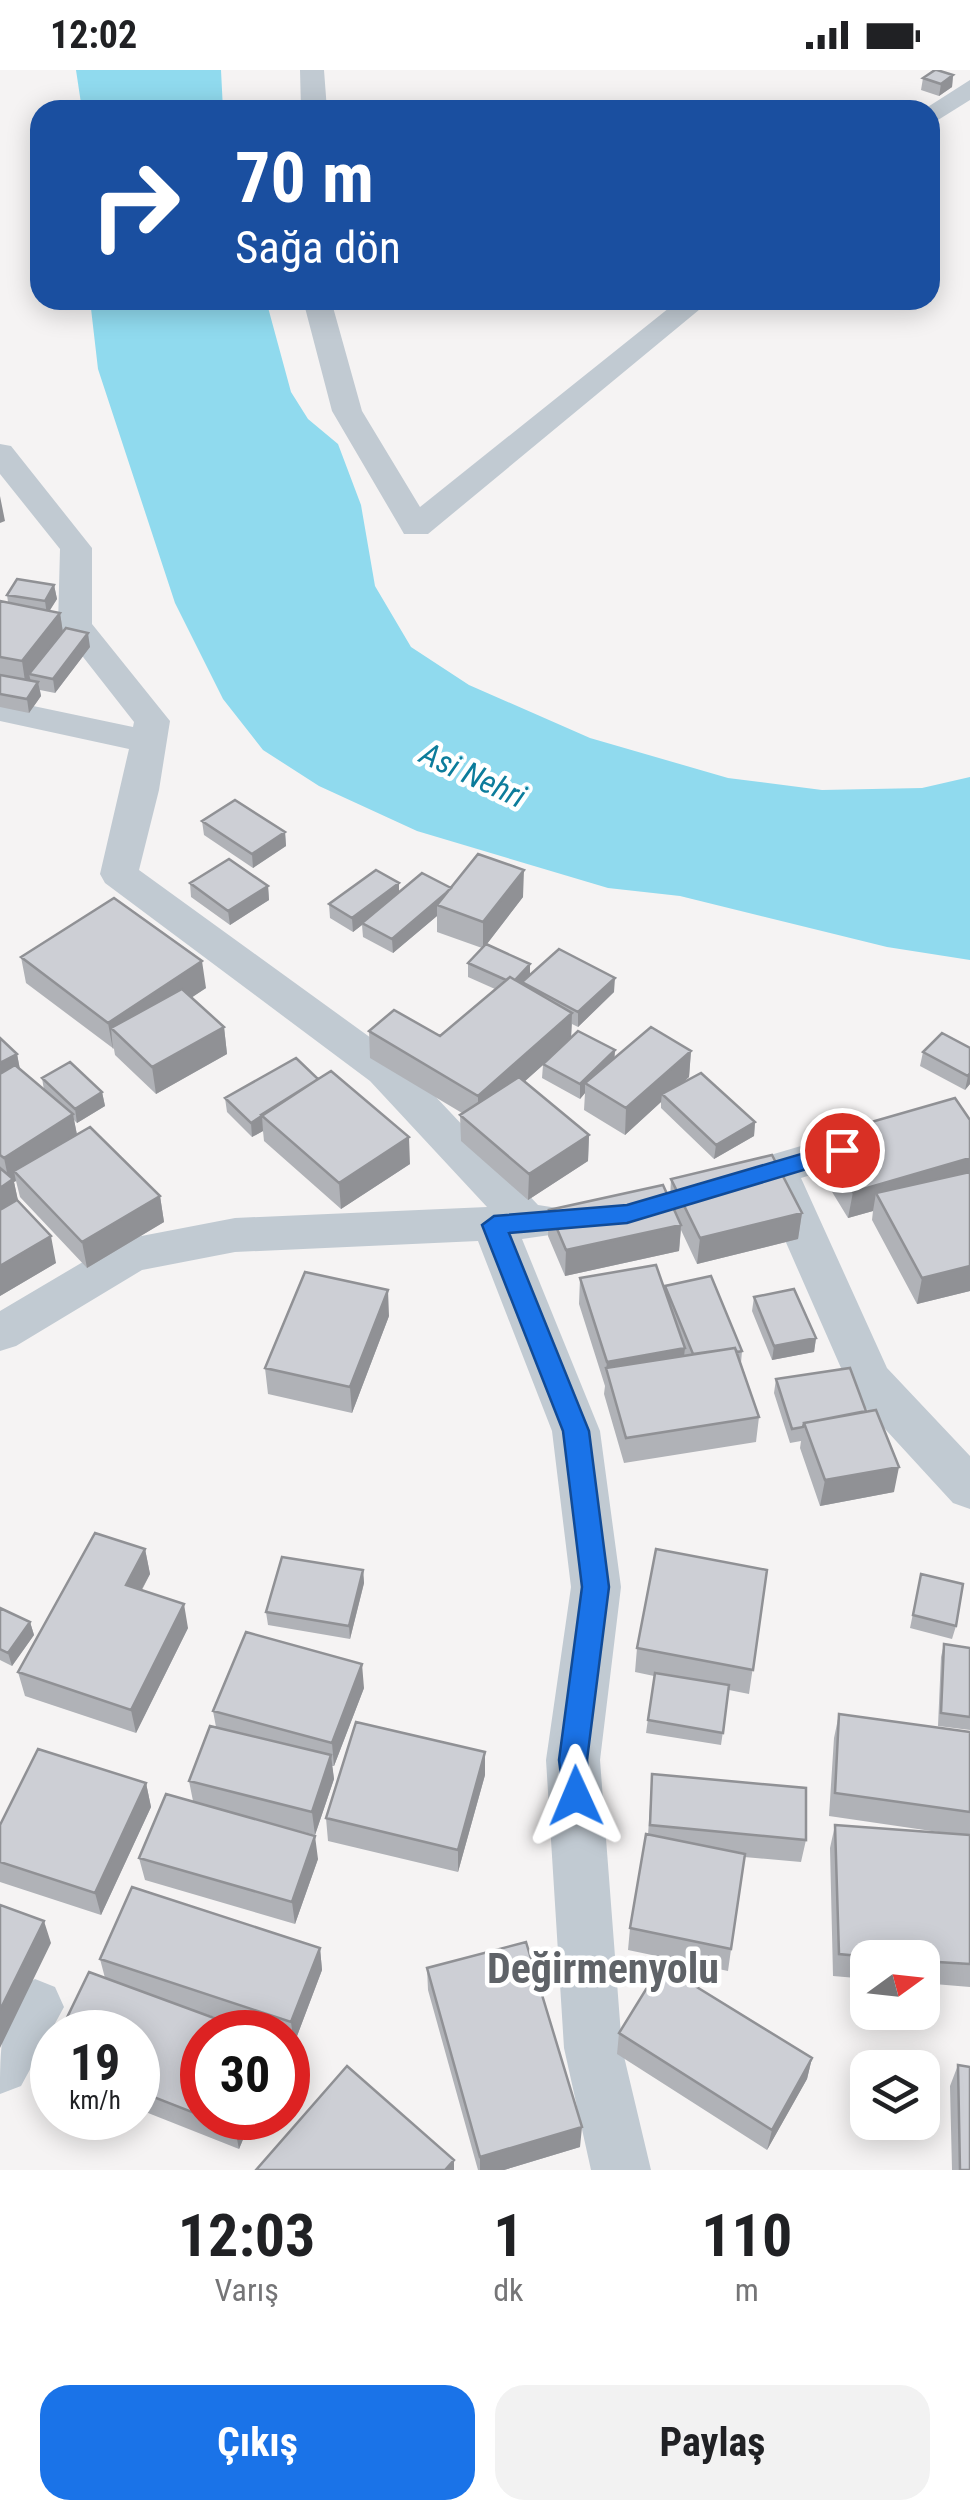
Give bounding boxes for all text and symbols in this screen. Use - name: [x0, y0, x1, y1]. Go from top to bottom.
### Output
- text: 12:02: [50, 13, 137, 57]
- text: 70 m: [235, 137, 374, 219]
- icon: right: [70, 140, 200, 270]
- text: Sağa dön: [235, 221, 401, 274]
- water label: Asi Nehri: [412, 733, 532, 816]
- pin: [800, 1108, 885, 1193]
- icon: arrive: [815, 1123, 870, 1178]
- position arrow: [524, 1744, 628, 1848]
- north arrow: [850, 1940, 940, 2030]
- map controls: [850, 1940, 940, 2140]
- district label: Değirmenyolu: [487, 1944, 719, 1993]
- speed limit sign: 30: [180, 2010, 310, 2140]
- text: 19: [70, 2034, 120, 2092]
- button: layers: [850, 2050, 940, 2140]
- text: km/h: [69, 2086, 121, 2115]
- text: 12:03: [178, 2200, 315, 2271]
- text: 1: [493, 2200, 524, 2271]
- text: 110: [701, 2200, 792, 2271]
- text: Varış: [214, 2271, 279, 2309]
- text: dk: [493, 2271, 524, 2309]
- text: m: [735, 2271, 759, 2309]
- button: Çıkış: [40, 2385, 475, 2500]
- button: Paylaş: [495, 2385, 930, 2500]

